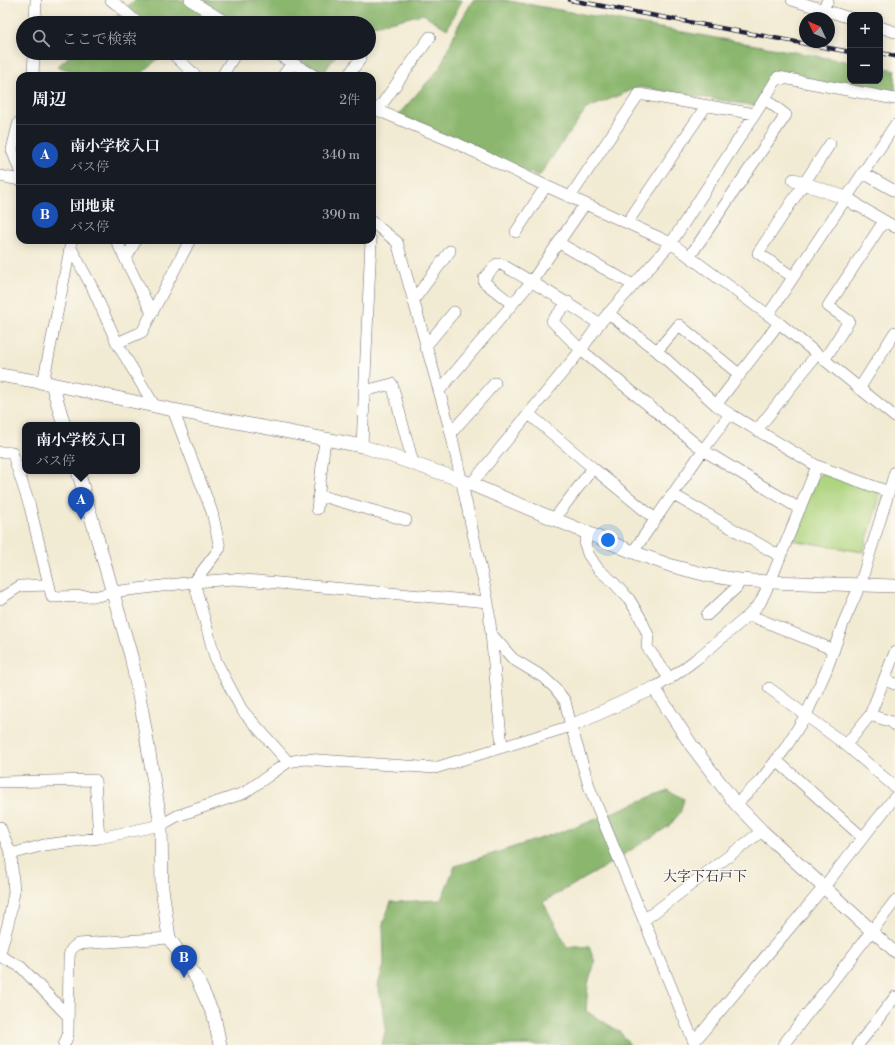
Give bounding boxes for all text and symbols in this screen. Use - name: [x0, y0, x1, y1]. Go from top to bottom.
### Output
- north arrow: [799, 12, 835, 48]
- map controls: [847, 12, 883, 84]
- button: +: [847, 12, 883, 48]
- search box: [16, 16, 376, 60]
- icon: search: [30, 27, 52, 49]
- text: ここで検索: [62, 30, 137, 49]
- button: −: [847, 48, 883, 84]
- text: 周辺: [32, 89, 66, 111]
- text: 2件: [340, 92, 360, 108]
- text: 南小学校入口: [70, 137, 160, 156]
- text: A: [40, 147, 50, 163]
- text: 340 m: [322, 147, 360, 163]
- text: バス停: [70, 159, 109, 175]
- text: 団地東: [70, 197, 115, 216]
- text: B: [40, 207, 50, 223]
- text: 390 m: [322, 207, 360, 223]
- text: バス停: [70, 219, 109, 235]
- popup: [22, 422, 140, 474]
- text: 南小学校入口: [36, 431, 126, 450]
- text: バス停: [36, 453, 75, 469]
- pin: A: [68, 487, 94, 520]
- your location: [598, 530, 618, 550]
- district label: 大字下石戸下: [663, 868, 747, 886]
- pin: B: [171, 945, 197, 978]

